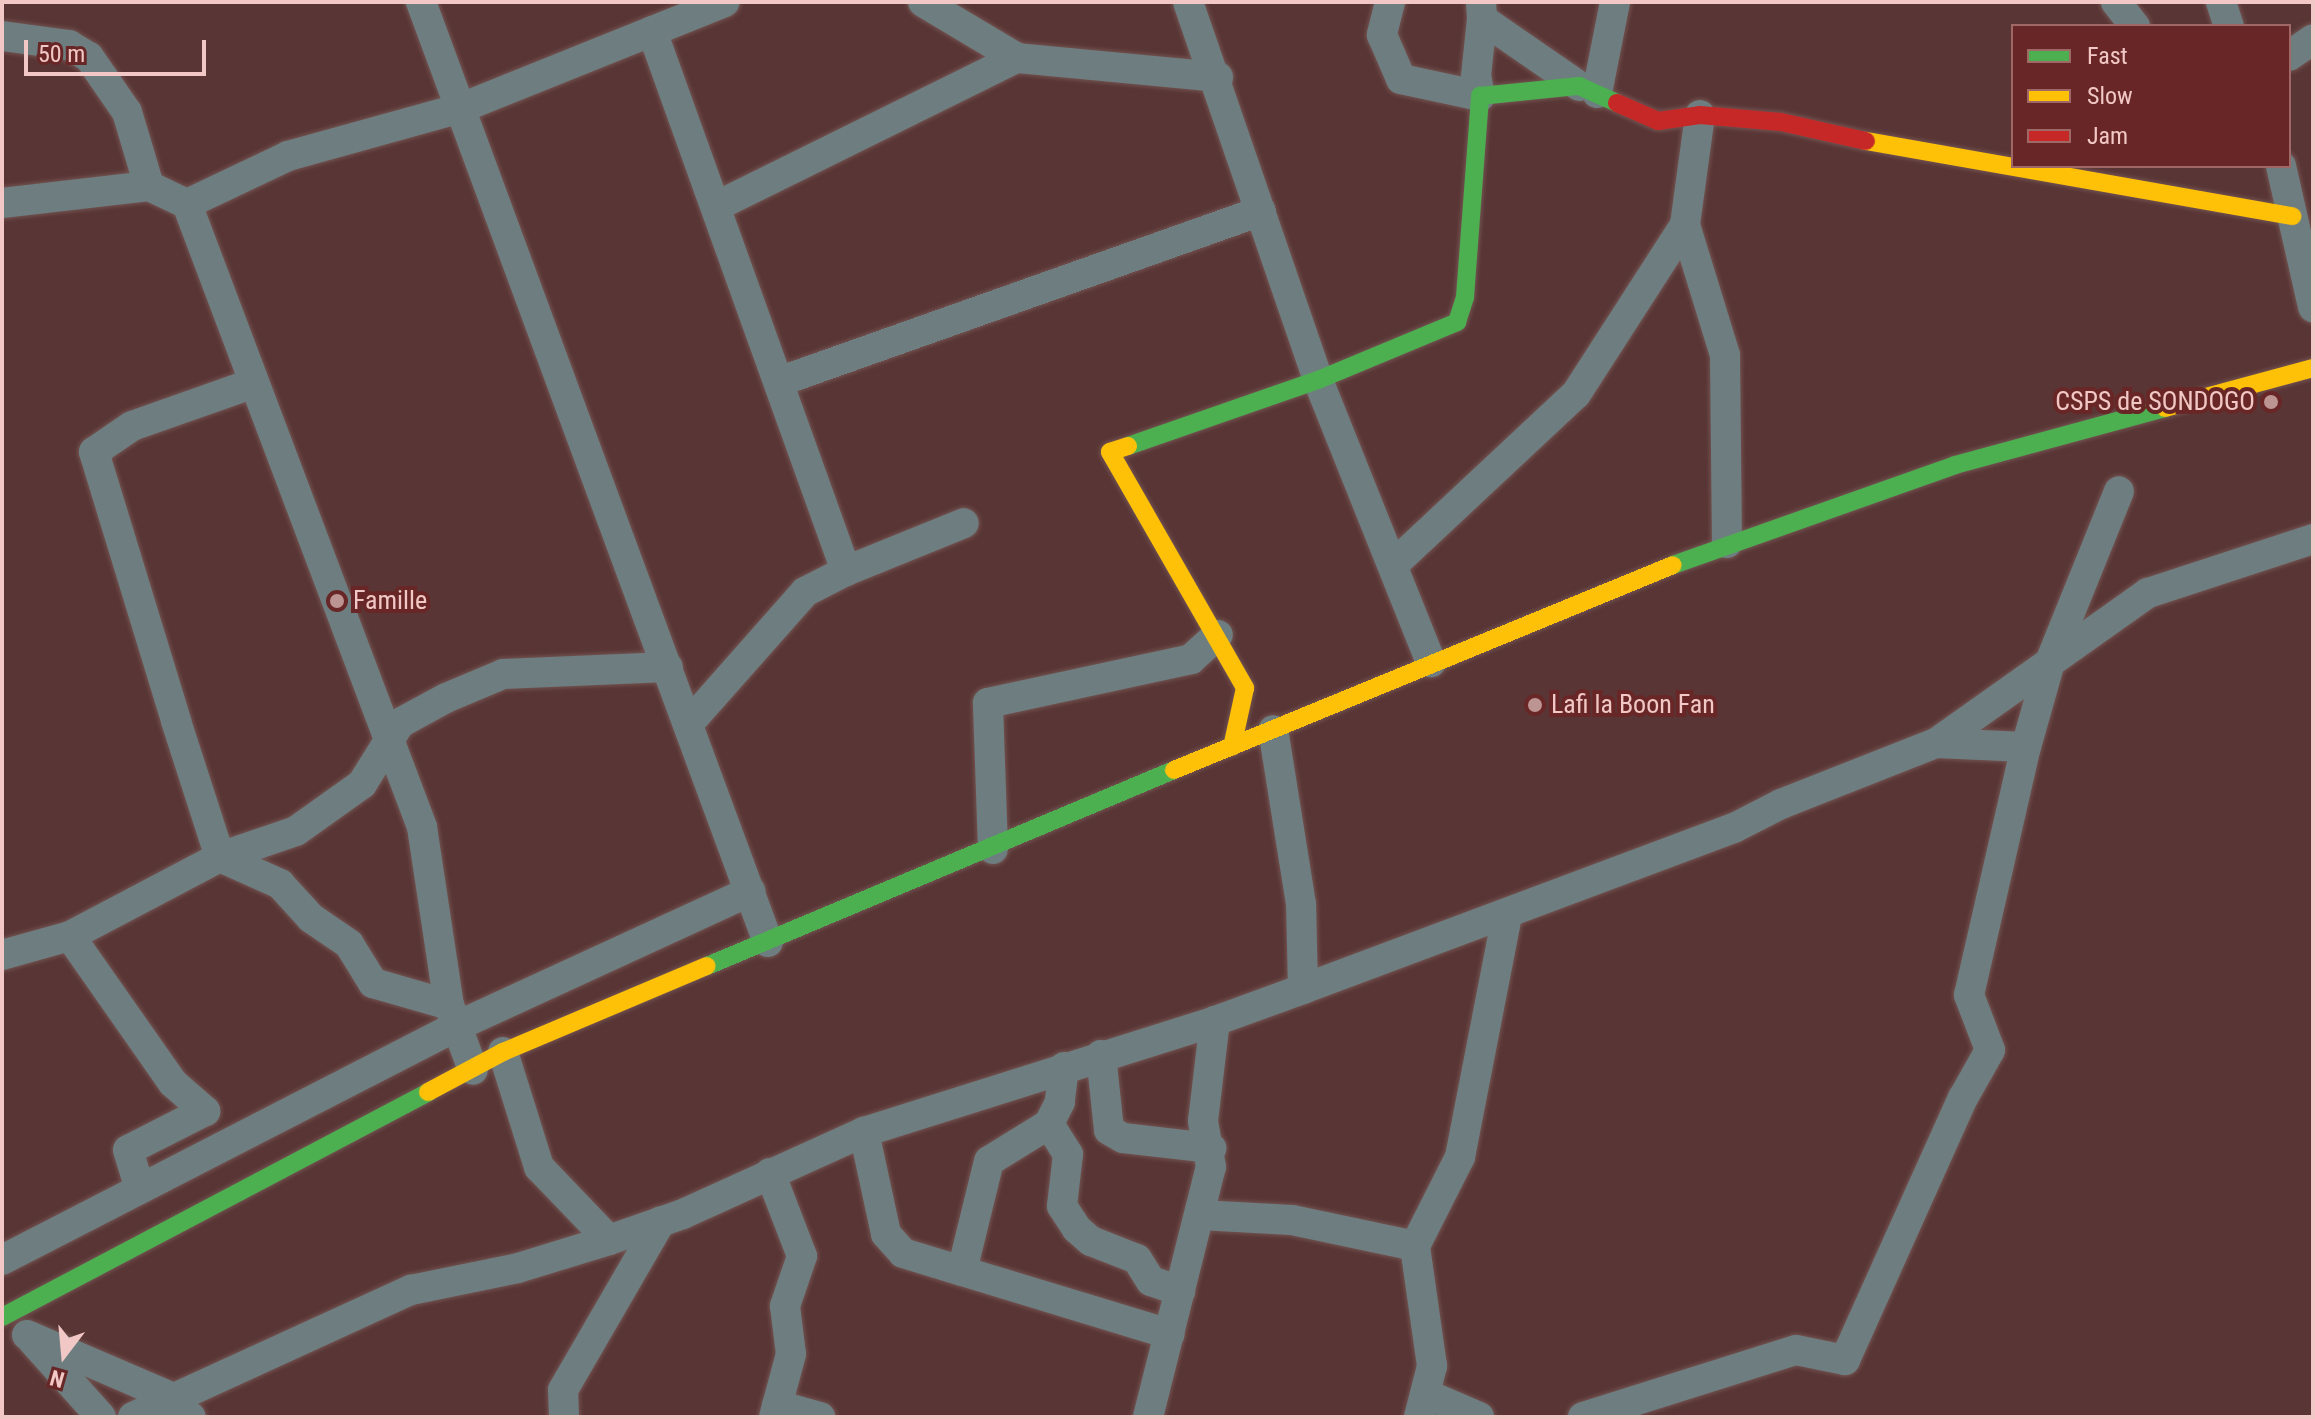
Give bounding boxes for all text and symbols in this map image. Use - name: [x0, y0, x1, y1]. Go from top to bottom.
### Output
- scale bar: [28, 24, 210, 74]
- legend: [2011, 24, 2291, 168]
- text: 50 m: [38, 40, 85, 68]
- text: Fast: [2087, 42, 2128, 70]
- text: Slow: [2087, 82, 2133, 110]
- text: Jam: [2087, 122, 2128, 150]
- place label: CSPS de SONDOGO: [2055, 386, 2255, 418]
- marker: CSPS de SONDOGO: [2262, 393, 2280, 411]
- place label: Famille: [353, 585, 427, 617]
- marker: Famille: [328, 592, 346, 610]
- place label: Lafi la Boon Fan: [1551, 689, 1715, 721]
- marker: Lafi la Boon Fan: [1526, 696, 1544, 714]
- north arrow: [24, 1315, 104, 1395]
- text: N: [47, 1365, 67, 1392]

